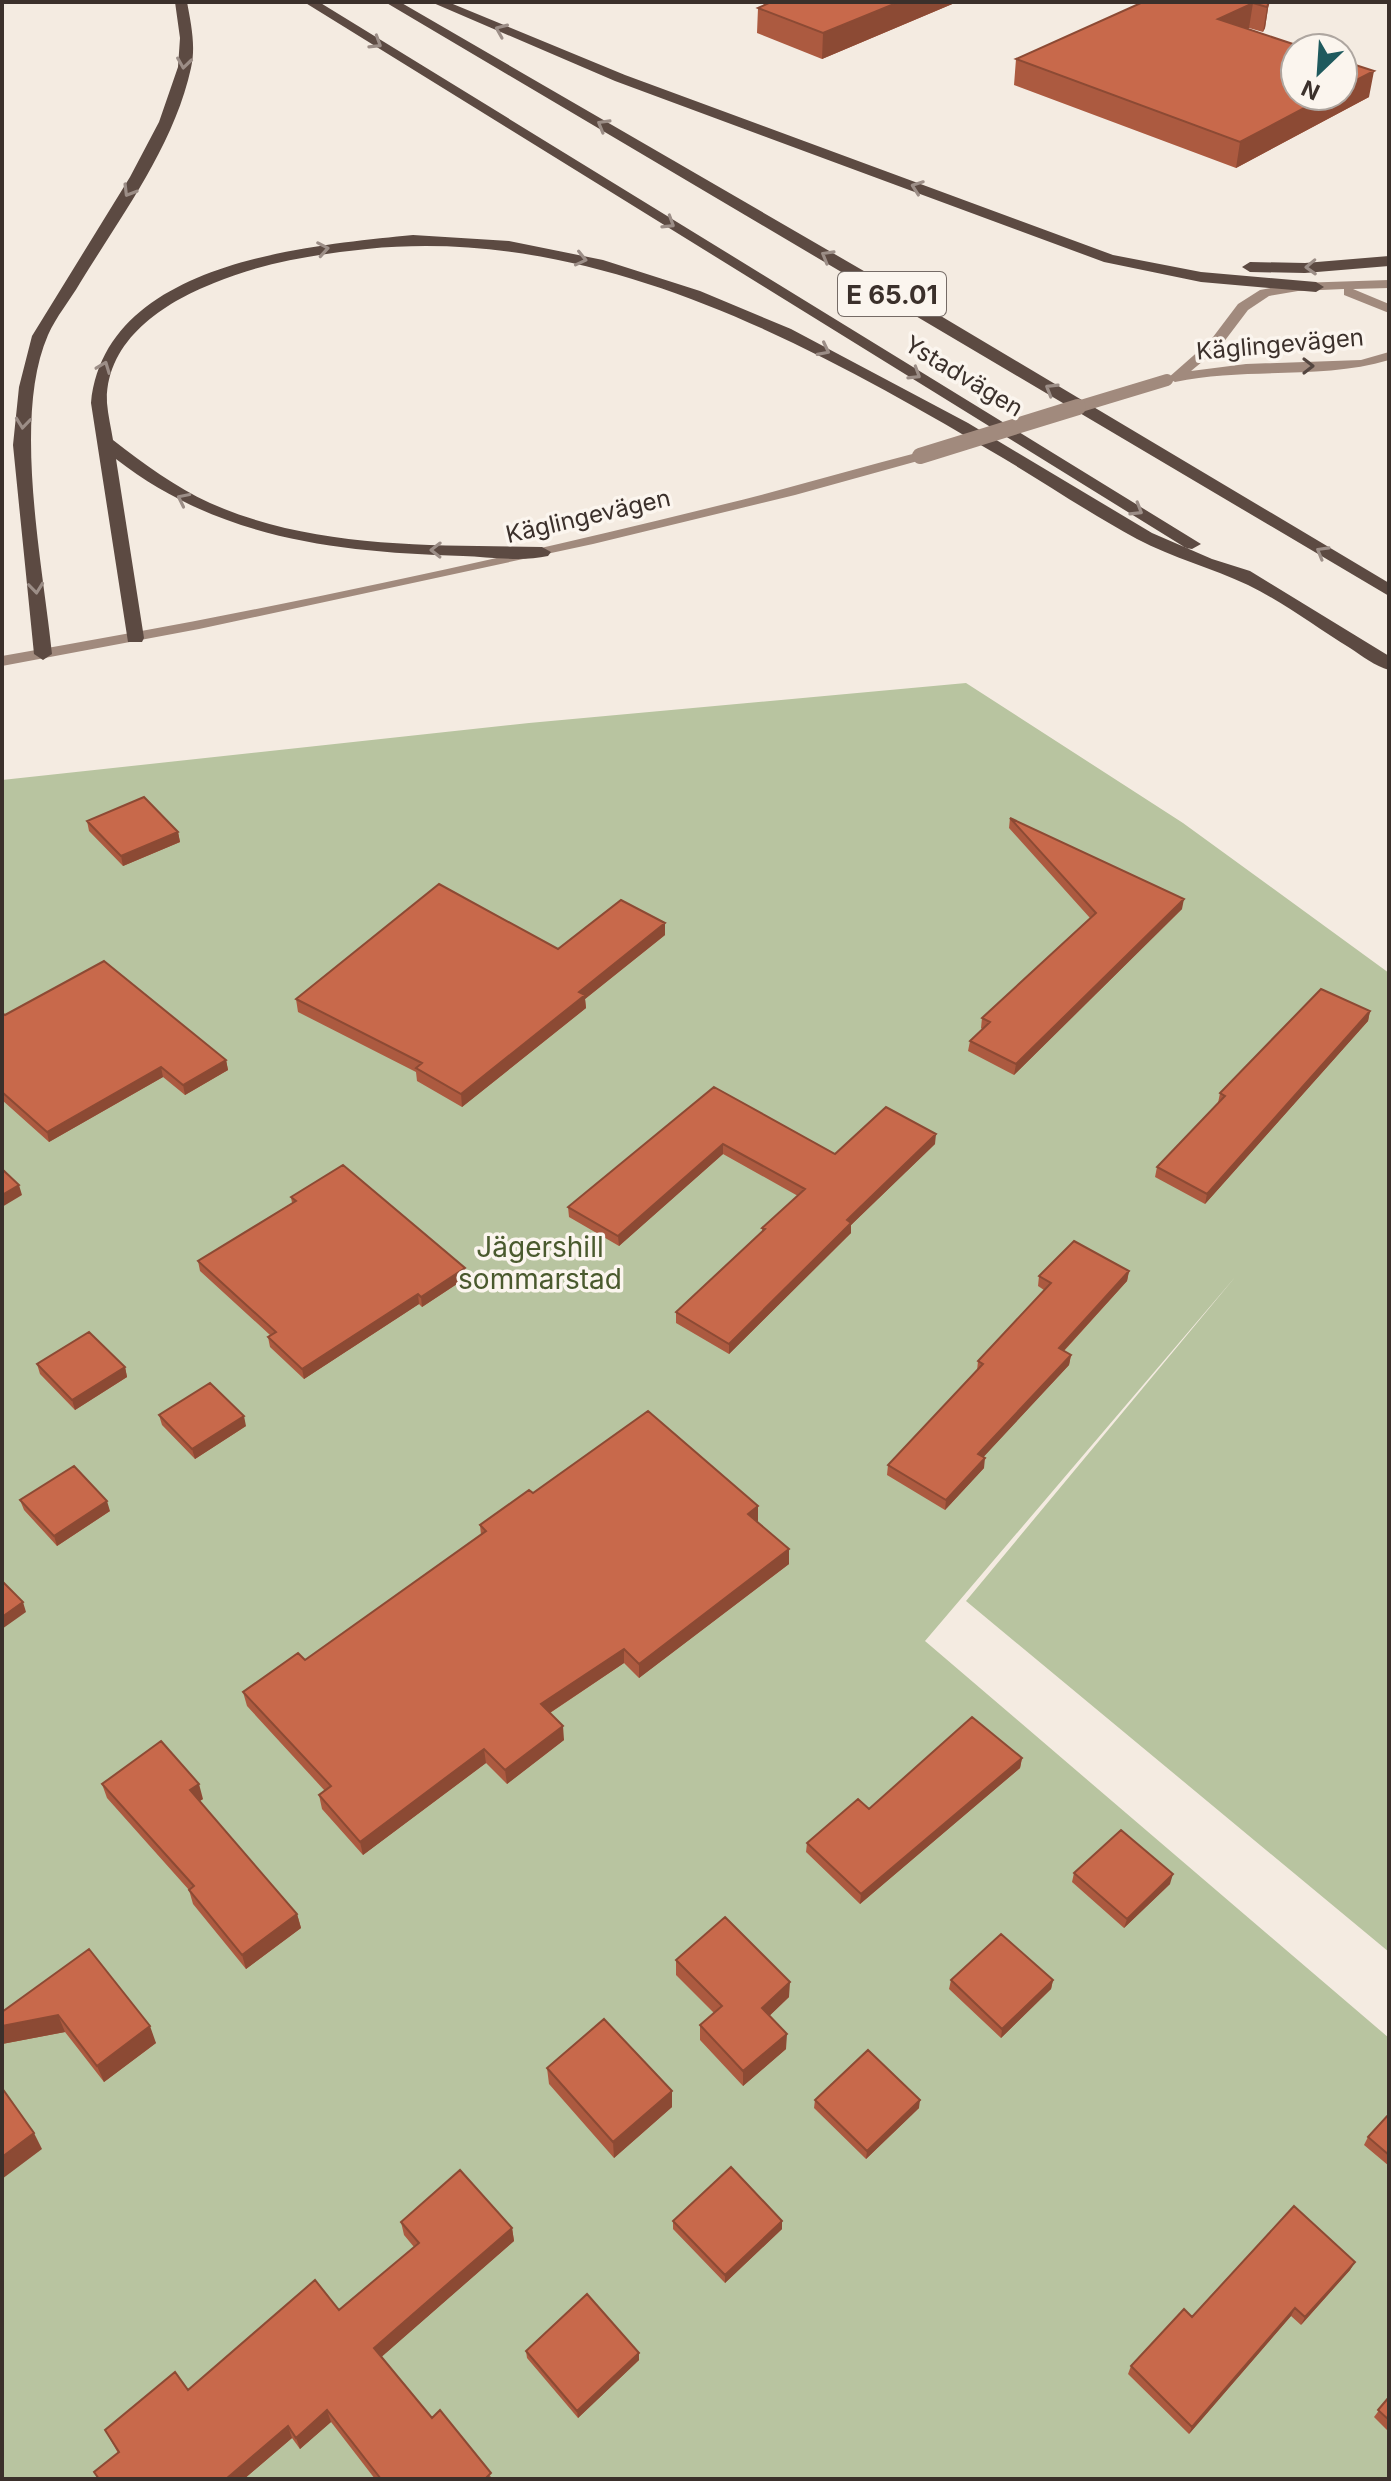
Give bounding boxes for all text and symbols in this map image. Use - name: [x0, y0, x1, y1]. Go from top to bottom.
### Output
- one-way arrow: [495, 24, 509, 40]
- north arrow: [1279, 32, 1359, 112]
- one-way arrow: [367, 34, 382, 49]
- one-way arrow: [176, 56, 193, 70]
- text: N: [1297, 75, 1324, 105]
- one-way arrow: [597, 119, 612, 135]
- one-way arrow: [910, 181, 924, 197]
- one-way arrow: [123, 182, 139, 197]
- one-way arrow: [660, 214, 675, 229]
- one-way arrow: [316, 241, 330, 258]
- one-way arrow: [574, 250, 588, 267]
- one-way arrow: [821, 250, 836, 266]
- one-way arrow: [1304, 259, 1317, 276]
- road number: E 65.01: [838, 272, 946, 316]
- street label: Käglingevägen: [1195, 322, 1365, 366]
- street label: Ystadvägen: [899, 329, 1029, 423]
- one-way arrow: [815, 341, 830, 356]
- one-way arrow: [1302, 357, 1315, 375]
- one-way arrow: [94, 361, 111, 375]
- one-way arrow: [906, 364, 921, 380]
- one-way arrow: [1045, 383, 1060, 399]
- one-way arrow: [15, 417, 32, 430]
- street label: Käglingevägen: [503, 483, 673, 549]
- one-way arrow: [177, 493, 192, 508]
- one-way arrow: [1128, 500, 1143, 515]
- one-way arrow: [429, 541, 442, 559]
- one-way arrow: [1316, 546, 1331, 561]
- one-way arrow: [27, 582, 44, 595]
- park label: Jägershill sommarstad: [458, 1230, 622, 1296]

